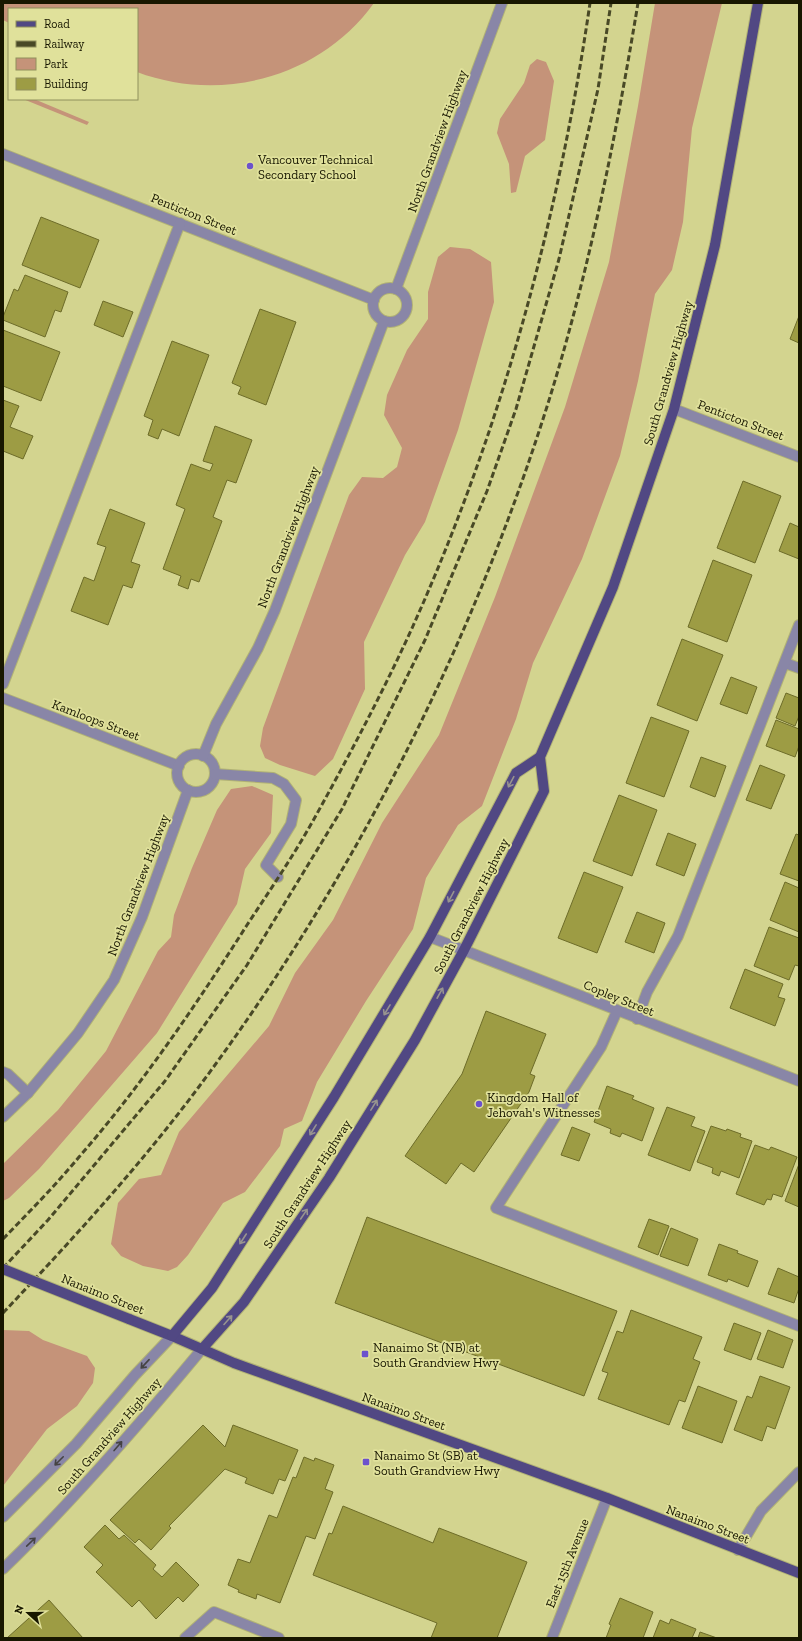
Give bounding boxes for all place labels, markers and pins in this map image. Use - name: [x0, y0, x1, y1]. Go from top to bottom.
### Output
- place label: Vancouver Technical Secondary School: [257, 152, 374, 182]
- marker: Vancouver Technical Secondary School: [245, 161, 255, 171]
- place label: Kingdom Hall of Jehovah's Witnesses: [487, 1090, 601, 1120]
- marker: Kingdom Hall of Jehovah's Witnesses: [474, 1099, 484, 1109]
- place label: Nanaimo St (NB) at South Grandview Hwy: [373, 1340, 499, 1370]
- marker: Nanaimo St (NB) at South Grandview Hwy: [360, 1349, 370, 1359]
- place label: Nanaimo St (SB) at South Grandview Hwy: [374, 1448, 500, 1478]
- marker: Nanaimo St (SB) at South Grandview Hwy: [361, 1457, 371, 1467]

